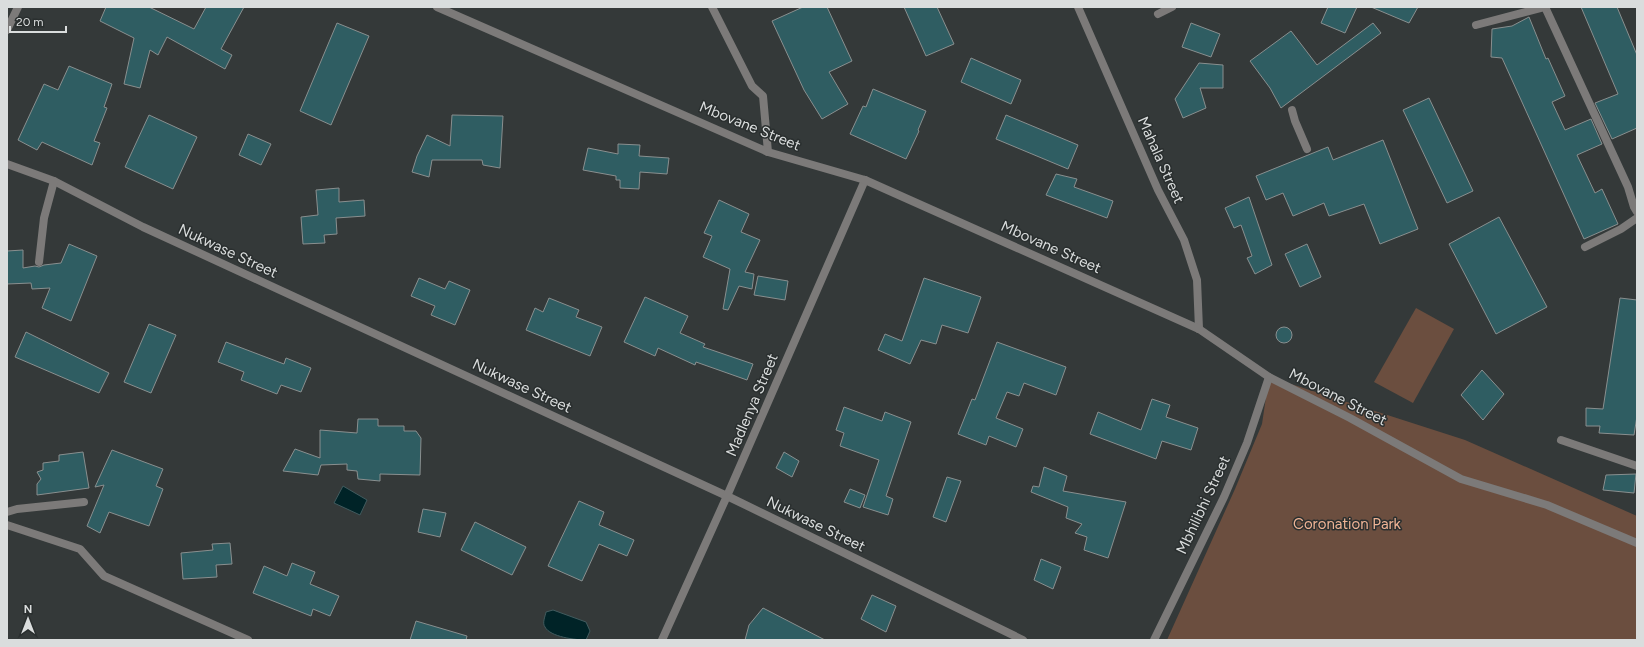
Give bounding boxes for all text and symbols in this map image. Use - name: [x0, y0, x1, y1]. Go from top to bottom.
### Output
- scale bar: [10, 8, 66, 34]
- text: 20 m: [16, 15, 44, 29]
- street label: Mbovane Street: [697, 98, 804, 155]
- street label: Mahala Street: [1134, 114, 1188, 206]
- street label: Mbovane Street: [998, 217, 1104, 277]
- street label: Nukwase Street: [176, 220, 281, 282]
- street label: Madlenya Street: [722, 351, 782, 459]
- street label: Nukwase Street: [470, 355, 575, 417]
- street label: Mbovane Street: [1286, 365, 1390, 430]
- street label: Mbhilibhi Street: [1172, 453, 1234, 557]
- street label: Nukwase Street: [764, 492, 868, 556]
- park label: Coronation Park: [1293, 515, 1402, 533]
- north arrow: [8, 599, 48, 639]
- text: N: [24, 603, 32, 616]

